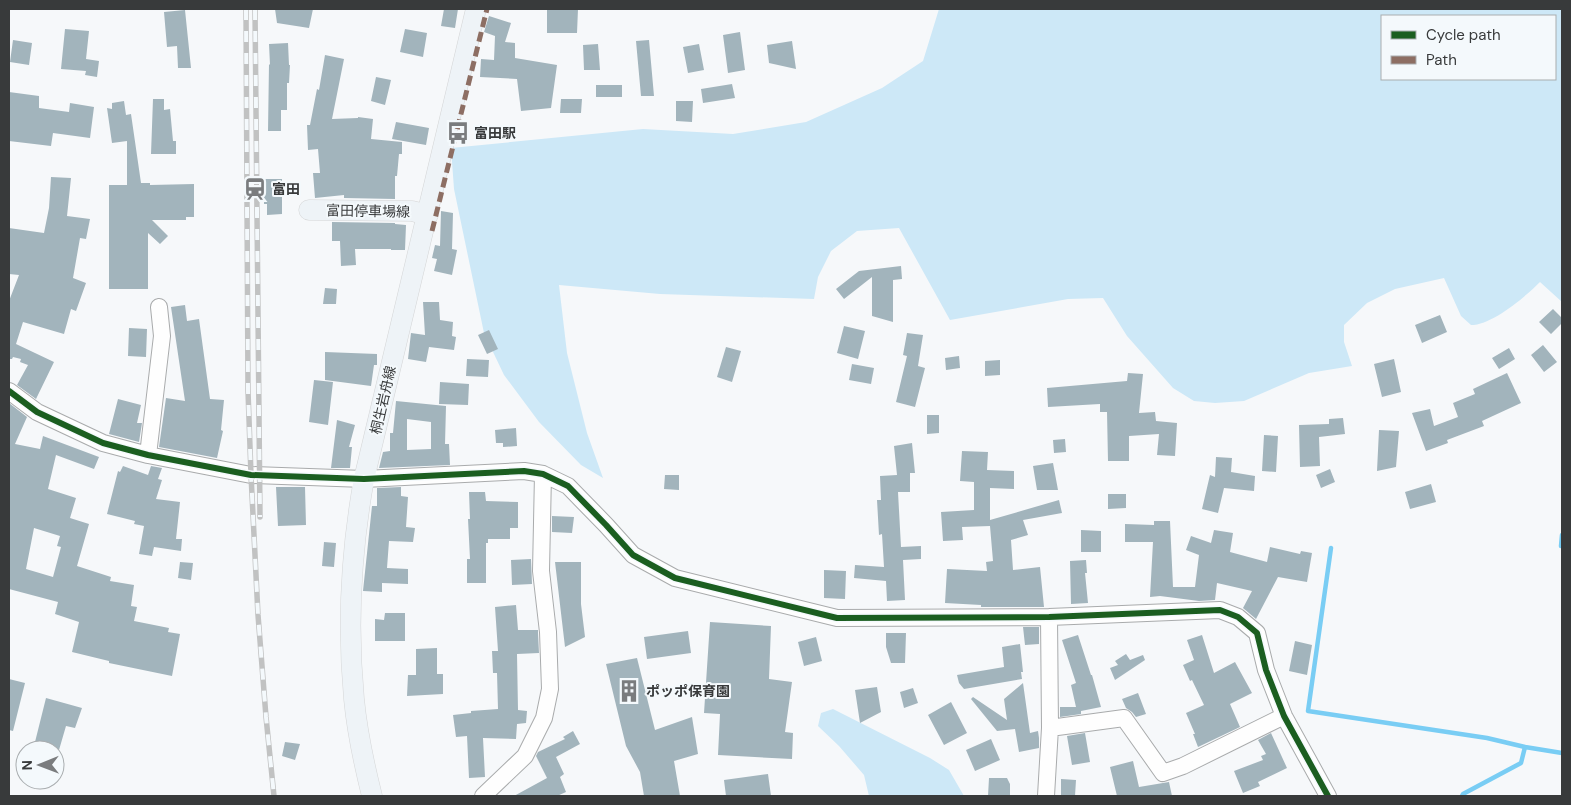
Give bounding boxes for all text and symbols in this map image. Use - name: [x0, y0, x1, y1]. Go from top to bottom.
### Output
- legend: [1381, 15, 1556, 80]
- text: Cycle path: [1426, 25, 1501, 45]
- text: Path: [1426, 50, 1457, 70]
- bus stop icon: 富田駅: [445, 120, 471, 146]
- place label: 富田駅: [474, 124, 516, 142]
- station icon: 富田: [242, 176, 268, 202]
- place label: 富田: [272, 180, 300, 198]
- street label: 富田停車場線: [326, 201, 410, 221]
- street label: 桐生岩舟線: [366, 364, 400, 436]
- building icon: ポッポ保育園: [616, 678, 642, 704]
- place label: ポッポ保育園: [646, 682, 730, 700]
- north arrow: [15, 740, 65, 790]
- text: N: [18, 760, 36, 770]

